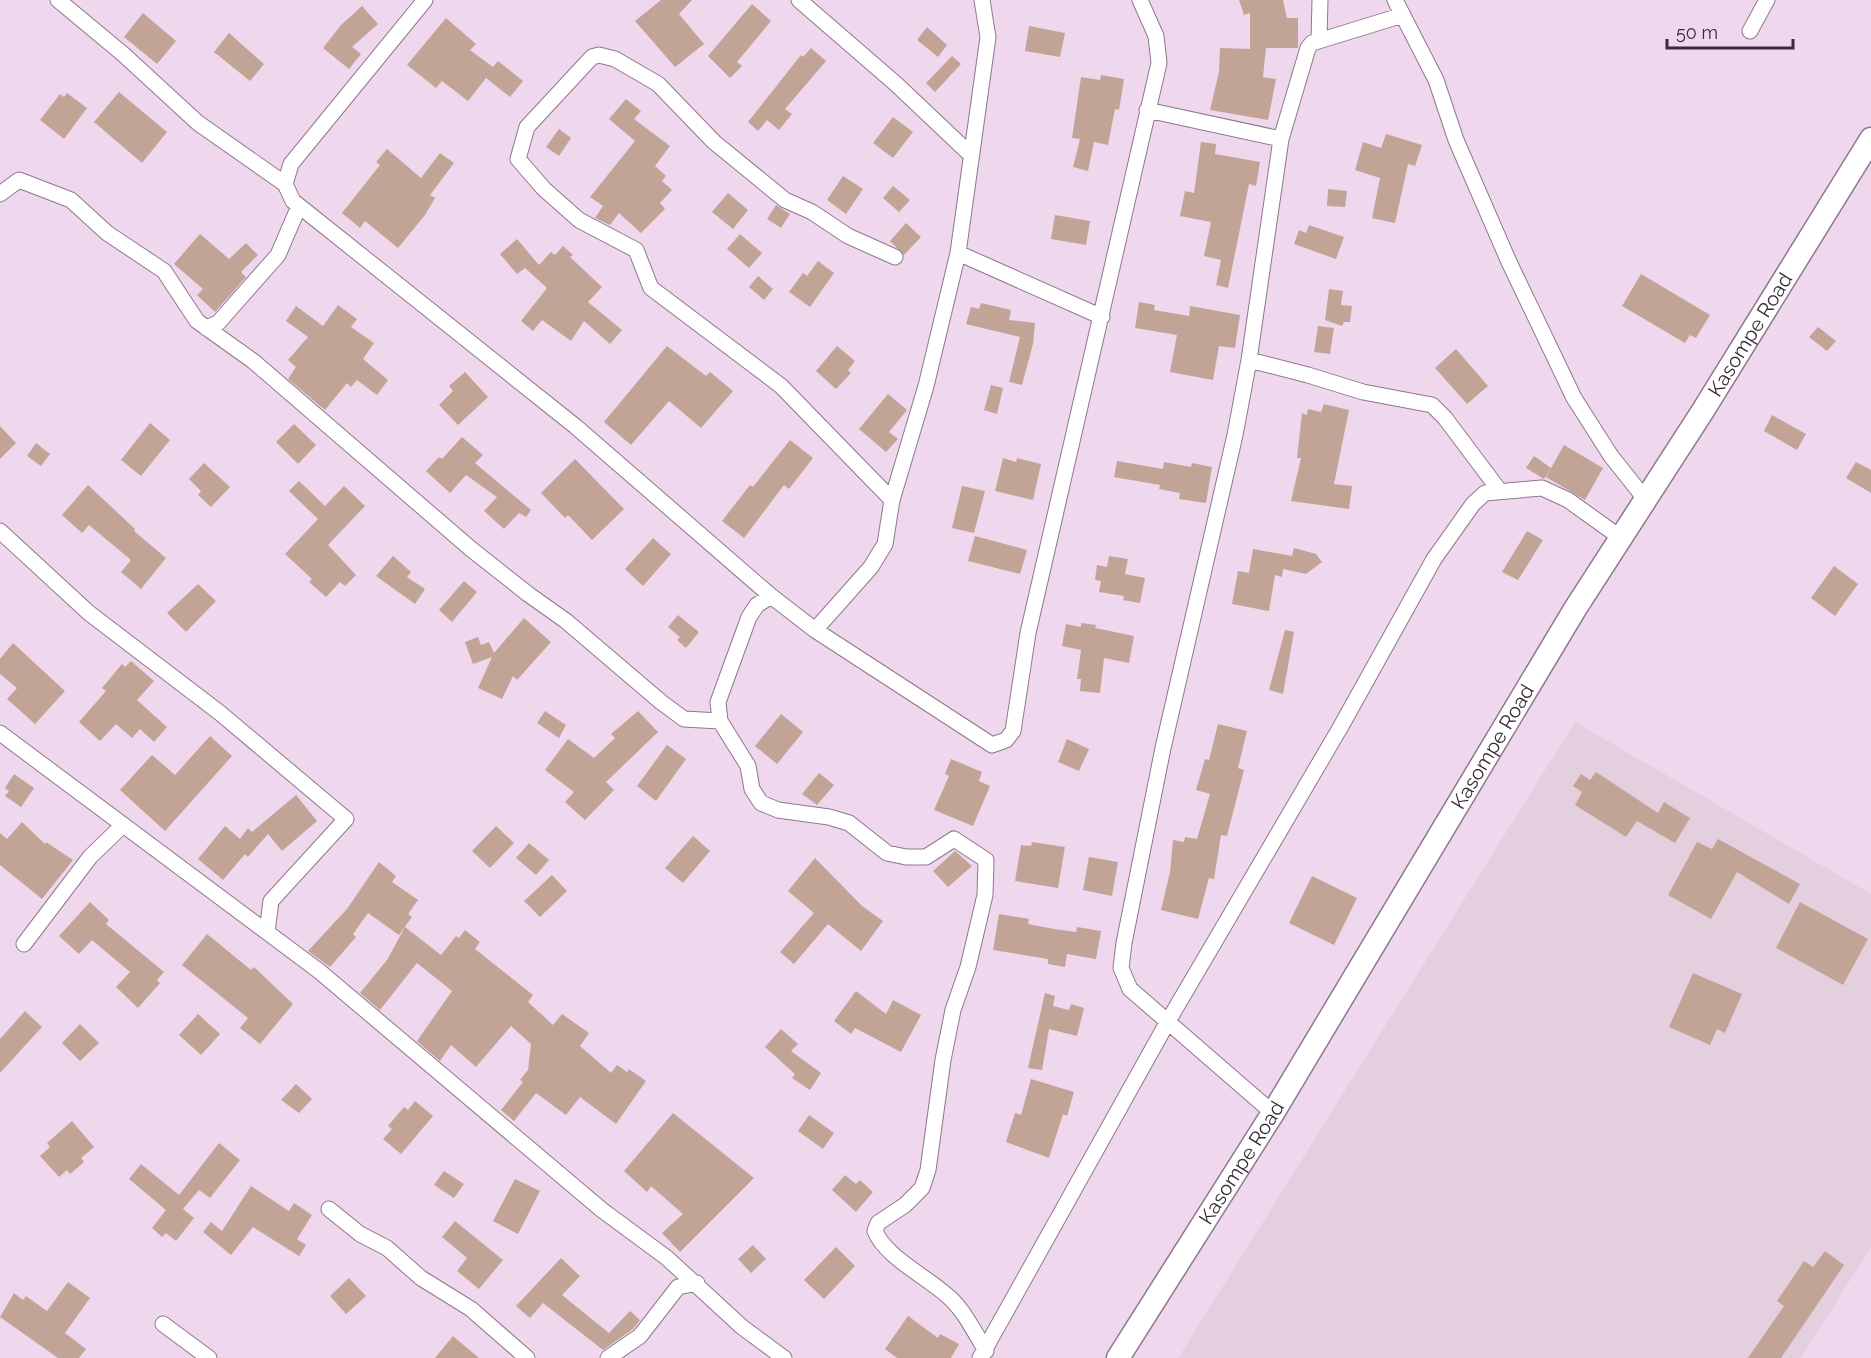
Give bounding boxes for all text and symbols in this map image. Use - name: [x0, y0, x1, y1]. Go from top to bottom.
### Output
- scale bar: [1667, 12, 1793, 50]
- text: 50 m: [1676, 22, 1718, 43]
- street label: Kasompe Road: [1703, 268, 1797, 401]
- street label: Kasompe Road: [1446, 680, 1539, 813]
- street label: Kasompe Road: [1194, 1097, 1289, 1229]

